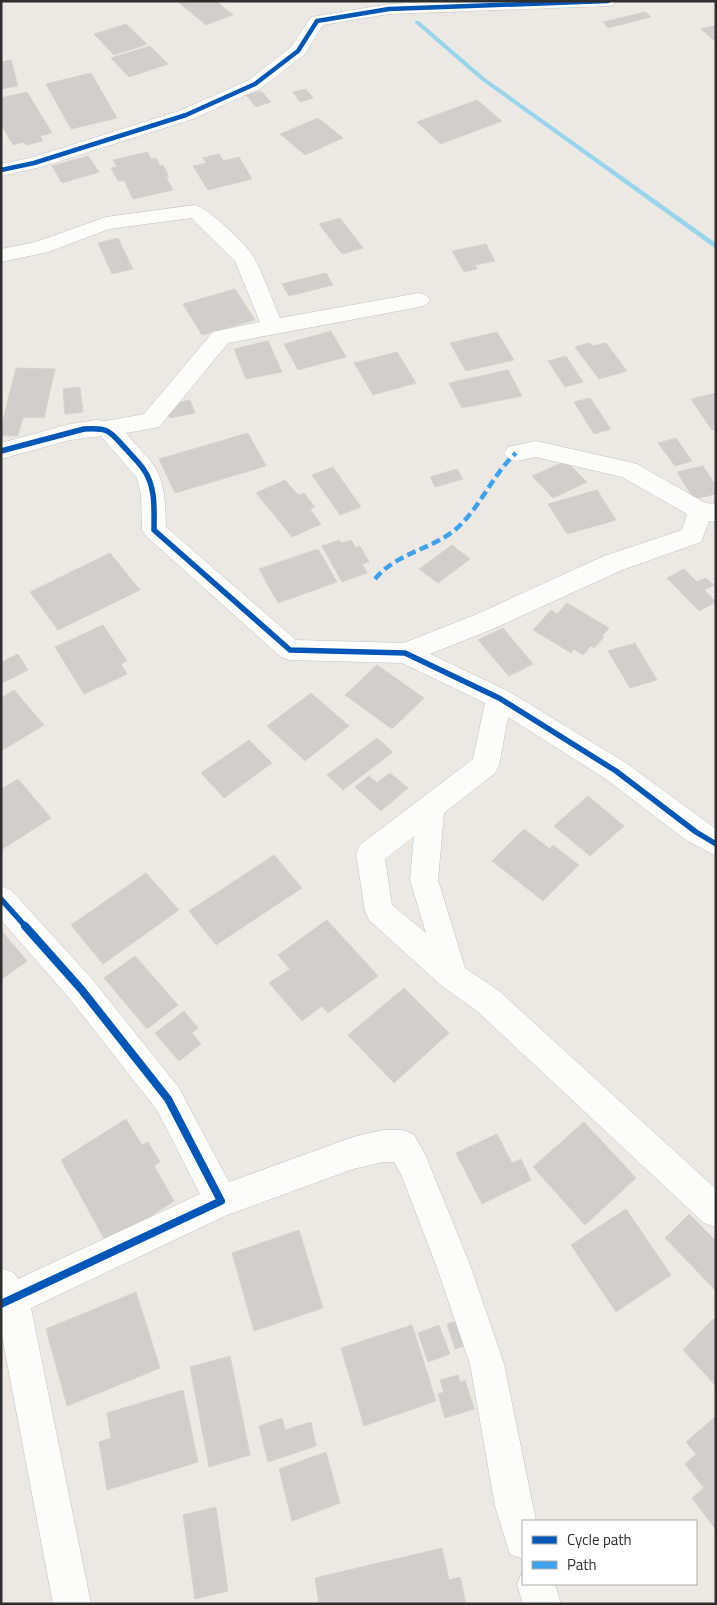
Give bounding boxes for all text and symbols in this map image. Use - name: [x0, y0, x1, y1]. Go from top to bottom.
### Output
- legend: [522, 1520, 697, 1585]
- text: Cycle path: [567, 1528, 632, 1551]
- text: Path: [567, 1553, 597, 1576]

